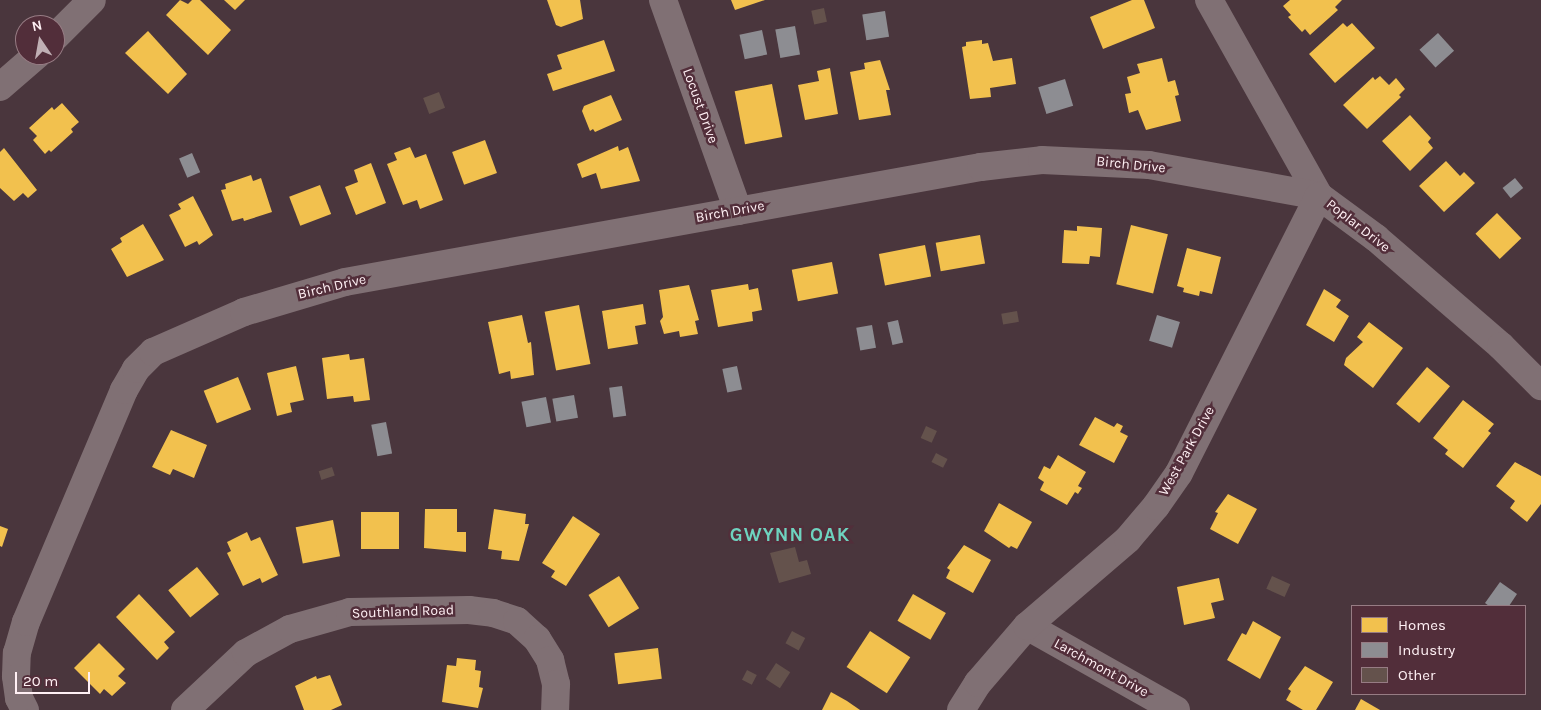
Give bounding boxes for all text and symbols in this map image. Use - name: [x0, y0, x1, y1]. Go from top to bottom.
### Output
- north arrow: [15, 15, 65, 65]
- text: N: [30, 16, 44, 35]
- street label: Locust Drive: [679, 66, 721, 146]
- street label: Birch Drive: [1095, 153, 1167, 177]
- street label: Poplar Drive: [1323, 196, 1393, 256]
- street label: Birch Drive: [694, 198, 766, 226]
- street label: Birch Drive: [296, 271, 368, 303]
- street label: West Park Drive: [1156, 403, 1218, 499]
- district label: GWYNN OAK: [729, 525, 851, 547]
- street label: Southland Road: [352, 602, 454, 622]
- legend: [1351, 605, 1526, 695]
- text: Homes: [1398, 616, 1446, 634]
- street label: Larchmont Drive: [1051, 635, 1151, 701]
- text: Industry: [1398, 641, 1455, 659]
- scale bar: [18, 662, 92, 694]
- text: Other: [1398, 666, 1436, 684]
- text: 20 m: [23, 672, 58, 690]

